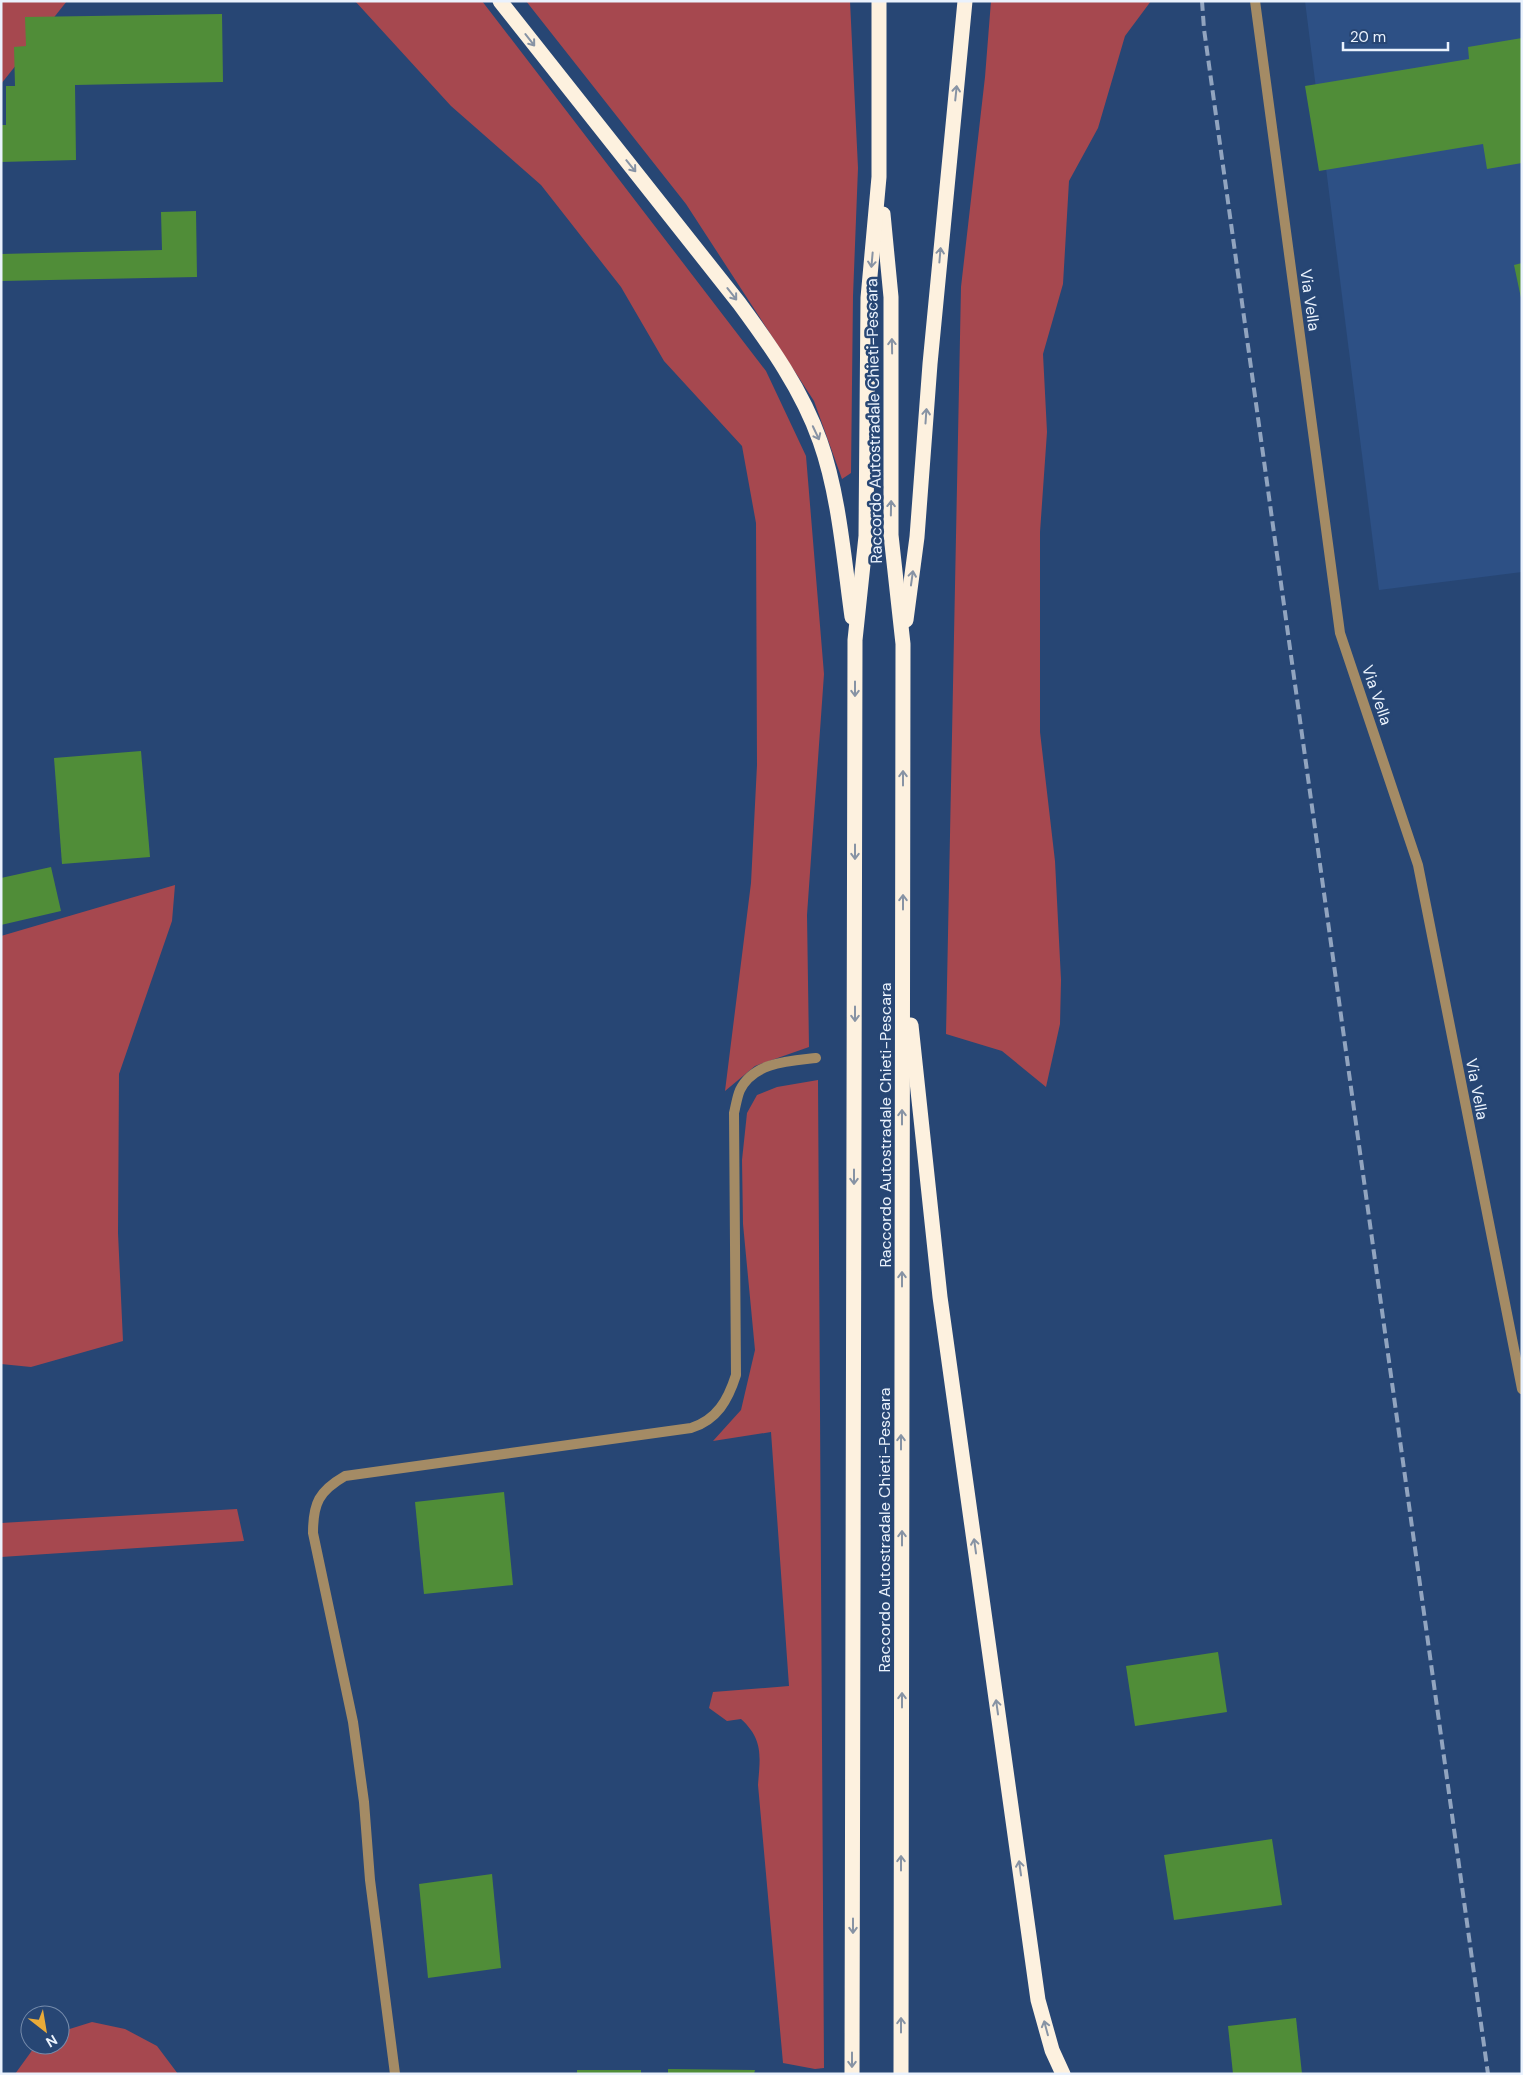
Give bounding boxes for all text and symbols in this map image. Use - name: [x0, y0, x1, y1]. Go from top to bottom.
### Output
- scale bar: [1343, 20, 1448, 52]
- text: 20 m: [1350, 27, 1386, 47]
- one-way arrow: [524, 33, 535, 46]
- one-way arrow: [951, 85, 960, 101]
- one-way arrow: [626, 160, 637, 173]
- one-way arrow: [935, 247, 945, 263]
- one-way arrow: [867, 252, 877, 268]
- street label: Via Vella: [1295, 268, 1325, 332]
- street label: Raccordo Autostradale Chieti-Pescara: [861, 278, 887, 564]
- one-way arrow: [727, 287, 738, 300]
- one-way arrow: [887, 338, 897, 354]
- one-way arrow: [921, 409, 931, 425]
- one-way arrow: [812, 425, 821, 440]
- one-way arrow: [886, 501, 896, 517]
- one-way arrow: [907, 571, 917, 587]
- street label: Via Vella: [1357, 662, 1397, 728]
- one-way arrow: [850, 680, 860, 697]
- one-way arrow: [898, 770, 908, 786]
- one-way arrow: [850, 843, 860, 859]
- one-way arrow: [898, 894, 908, 910]
- street label: Raccordo Autostradale Chieti-Pescara: [875, 982, 896, 1268]
- one-way arrow: [850, 1006, 860, 1022]
- street label: Via Vella: [1461, 1057, 1493, 1121]
- one-way arrow: [897, 1109, 907, 1125]
- one-way arrow: [849, 1168, 859, 1184]
- one-way arrow: [897, 1271, 907, 1288]
- street label: Raccordo Autostradale Chieti-Pescara: [874, 1387, 895, 1673]
- one-way arrow: [896, 1434, 906, 1450]
- one-way arrow: [897, 1530, 907, 1546]
- one-way arrow: [969, 1539, 979, 1555]
- one-way arrow: [897, 1692, 907, 1708]
- one-way arrow: [992, 1699, 1002, 1715]
- one-way arrow: [897, 1855, 906, 1871]
- one-way arrow: [1015, 1860, 1025, 1876]
- one-way arrow: [848, 1918, 858, 1934]
- north arrow: [20, 2005, 70, 2055]
- one-way arrow: [896, 2017, 906, 2034]
- one-way arrow: [1040, 2021, 1050, 2037]
- text: N: [43, 2031, 61, 2051]
- one-way arrow: [847, 2052, 857, 2068]

